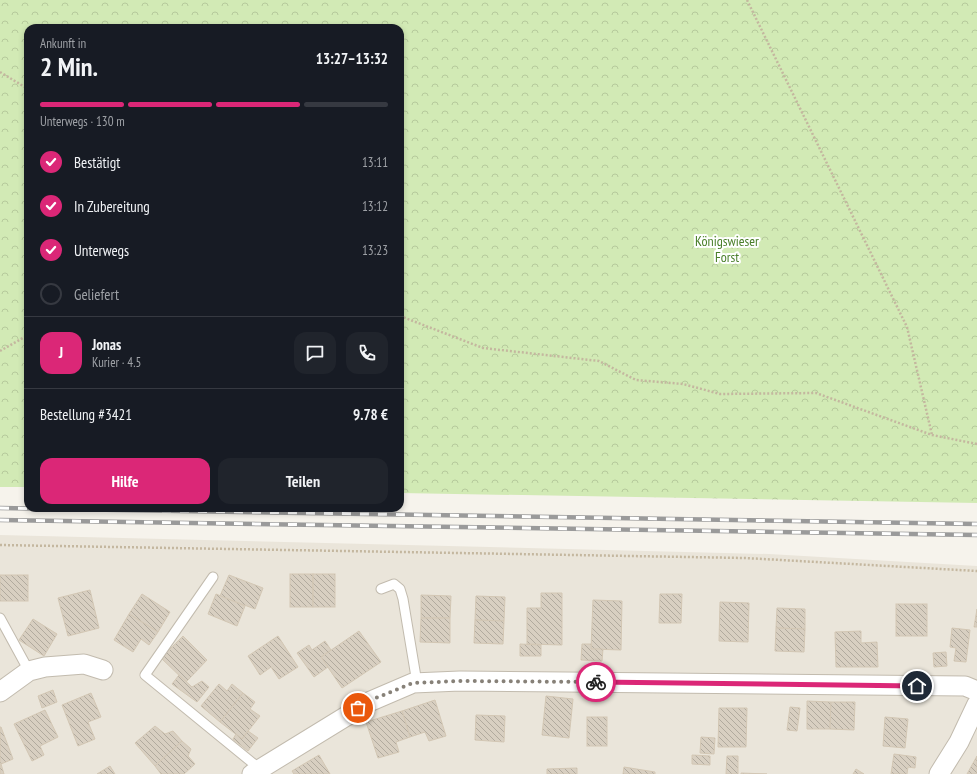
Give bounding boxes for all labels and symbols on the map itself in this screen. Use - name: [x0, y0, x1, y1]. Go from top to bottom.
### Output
- park label: Königswieser Forst: [695, 232, 759, 266]
- courier: [576, 662, 616, 702]
- pin: [900, 669, 934, 703]
- pin: [341, 691, 375, 725]

